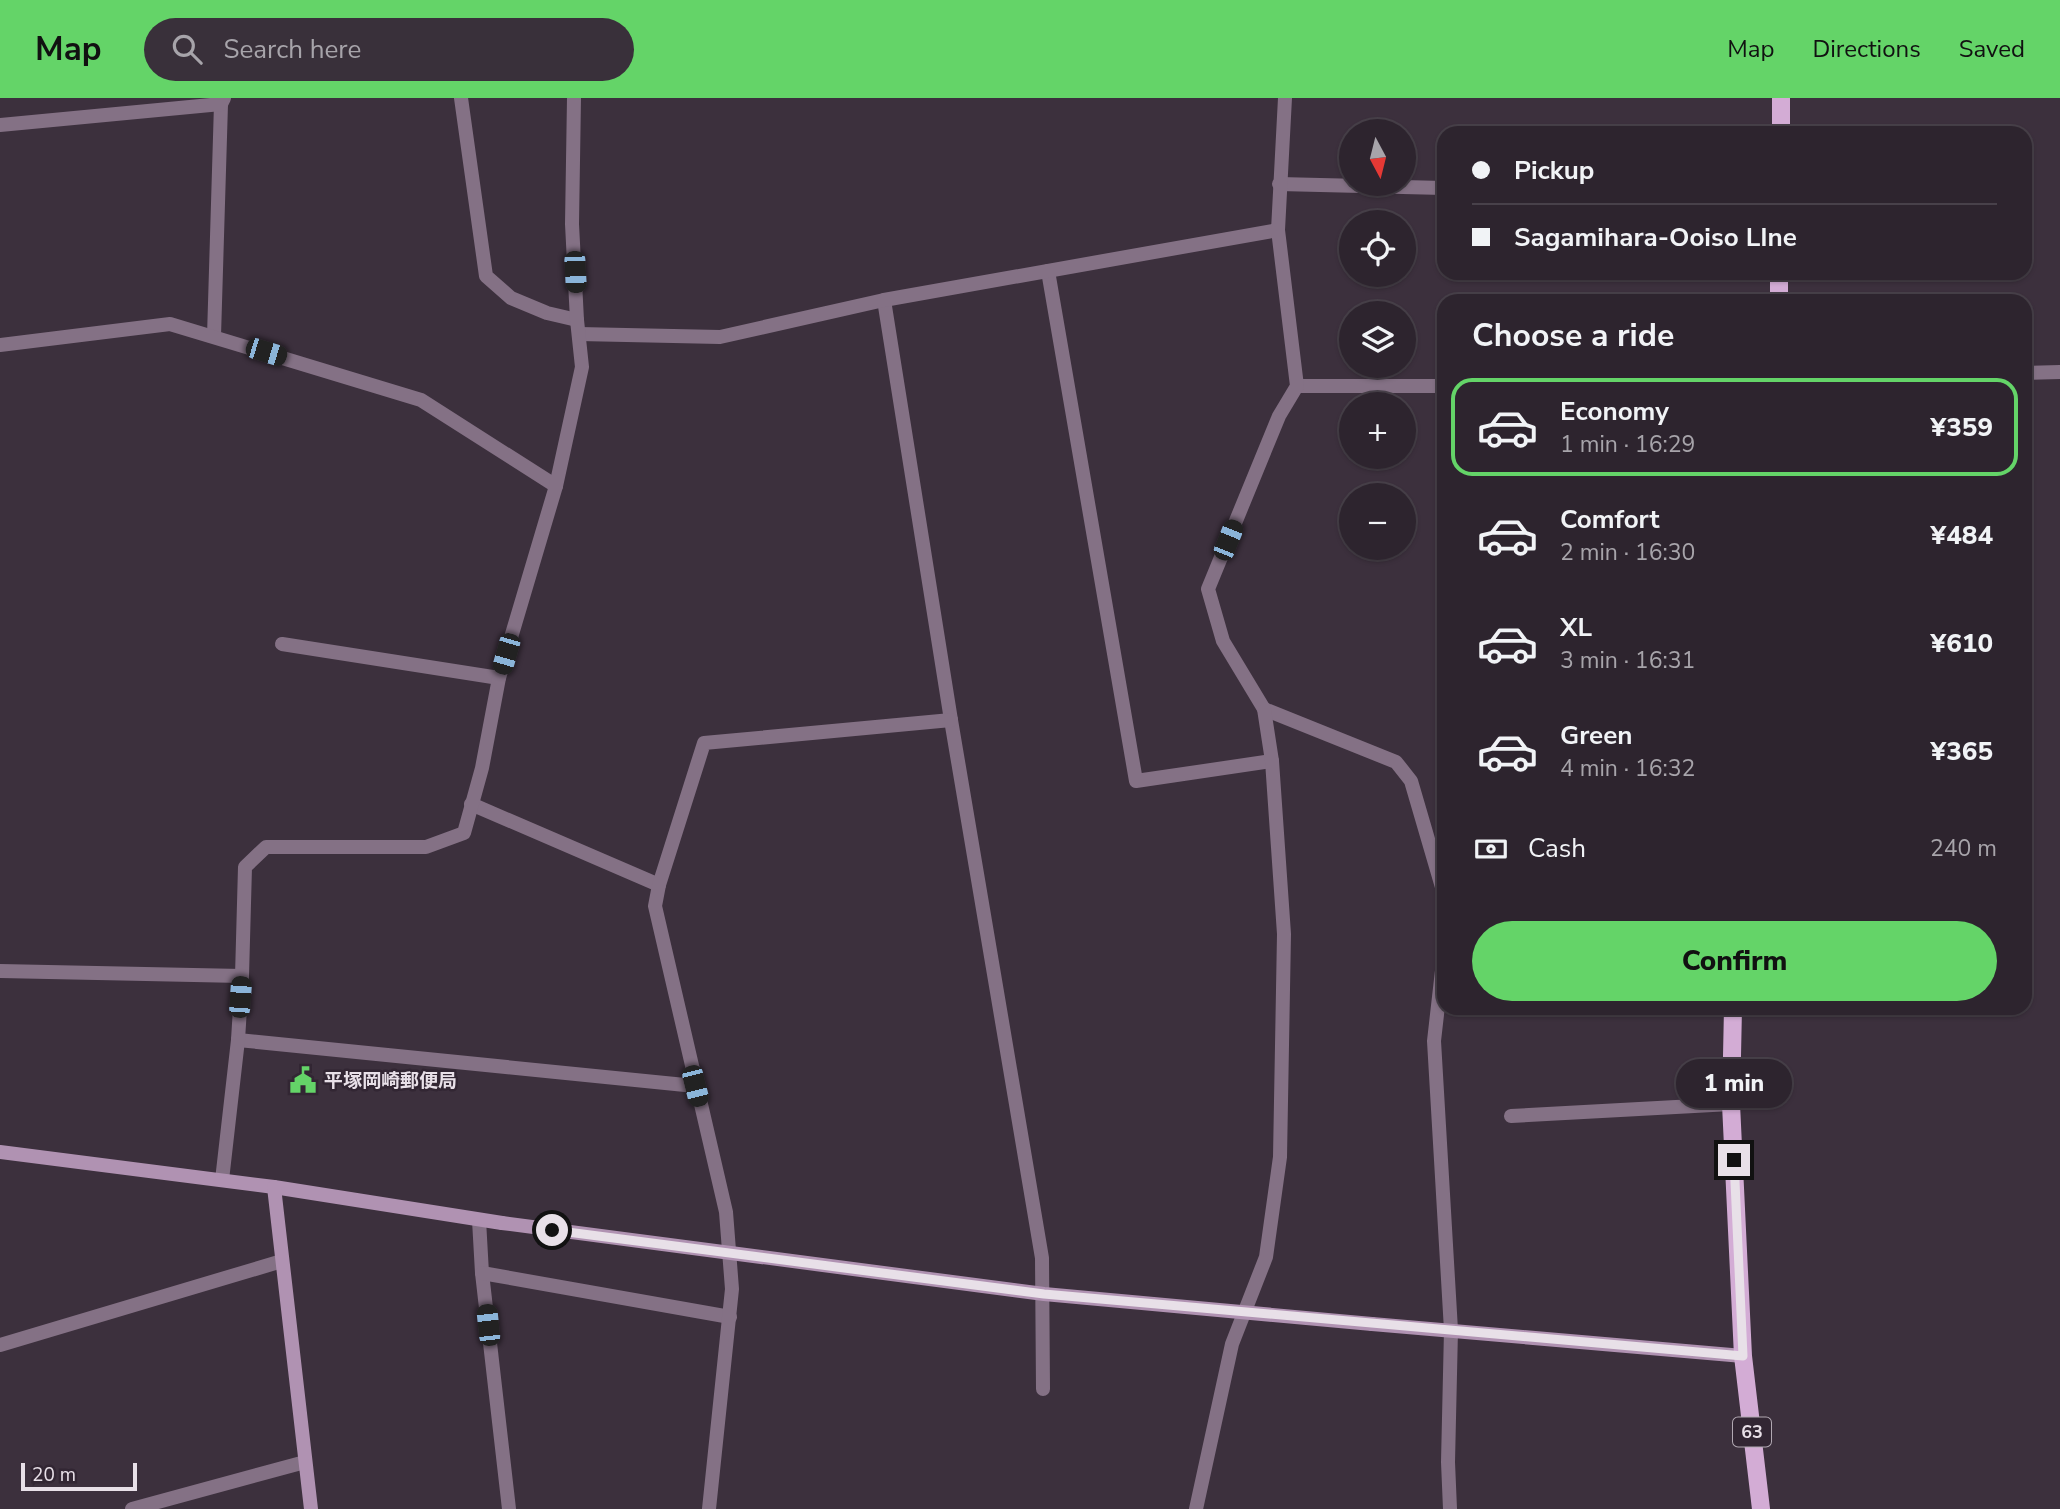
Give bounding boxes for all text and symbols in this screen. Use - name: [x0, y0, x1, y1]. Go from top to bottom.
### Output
- search box: [144, 18, 634, 81]
- text: Map: [35, 27, 102, 72]
- icon: search: [168, 30, 206, 68]
- text: Search here: [224, 32, 361, 67]
- text: Map: [1727, 33, 1774, 65]
- text: Directions: [1812, 33, 1921, 65]
- text: Saved: [1959, 33, 2025, 65]
- north arrow: [1339, 119, 1416, 196]
- map controls: [1339, 119, 1416, 560]
- text: Pickup: [1514, 153, 1594, 188]
- button: locate: [1339, 210, 1416, 287]
- text: Sagamihara-Ooiso LIne: [1514, 220, 1797, 255]
- car: [564, 250, 587, 294]
- button: layers: [1339, 301, 1416, 378]
- text: Choose a ride: [1472, 314, 1674, 357]
- car: [243, 336, 290, 368]
- button: +: [1339, 392, 1416, 469]
- text: Economy: [1560, 394, 1669, 429]
- icon: car: [1476, 396, 1539, 459]
- text: ¥359: [1931, 410, 1993, 445]
- text: 1 min · 16:29: [1560, 429, 1695, 460]
- button: −: [1339, 483, 1416, 560]
- text: Comfort: [1560, 502, 1660, 537]
- icon: car: [1476, 504, 1539, 567]
- car: [1211, 517, 1246, 563]
- text: ¥484: [1931, 518, 1993, 553]
- text: 2 min · 16:30: [1560, 537, 1695, 568]
- text: XL: [1560, 610, 1592, 645]
- icon: car: [1476, 612, 1539, 675]
- text: ¥610: [1931, 626, 1993, 661]
- car: [491, 631, 522, 677]
- text: 3 min · 16:31: [1560, 645, 1695, 676]
- text: Green: [1560, 718, 1633, 753]
- icon: car: [1476, 720, 1539, 783]
- text: ¥365: [1931, 734, 1993, 769]
- text: 4 min · 16:32: [1560, 753, 1695, 784]
- icon: cash: [1472, 830, 1510, 868]
- text: Cash: [1528, 831, 1586, 866]
- text: 240 m: [1930, 833, 1997, 864]
- button: Confirm: [1472, 921, 1997, 1001]
- car: [229, 975, 252, 1019]
- callout: 1 min: [1676, 1058, 1792, 1108]
- car: [680, 1063, 711, 1109]
- public building icon: 平塚岡崎郵便局: [288, 1065, 318, 1095]
- place label: 平塚岡崎郵便局: [324, 1068, 457, 1094]
- text: 1 min: [1704, 1068, 1764, 1099]
- route end: [1718, 1144, 1750, 1176]
- route start: [536, 1214, 568, 1246]
- car: [476, 1303, 501, 1347]
- road number: 63: [1733, 1418, 1771, 1447]
- scale bar: [21, 1460, 136, 1492]
- text: 20 m: [32, 1462, 76, 1488]

